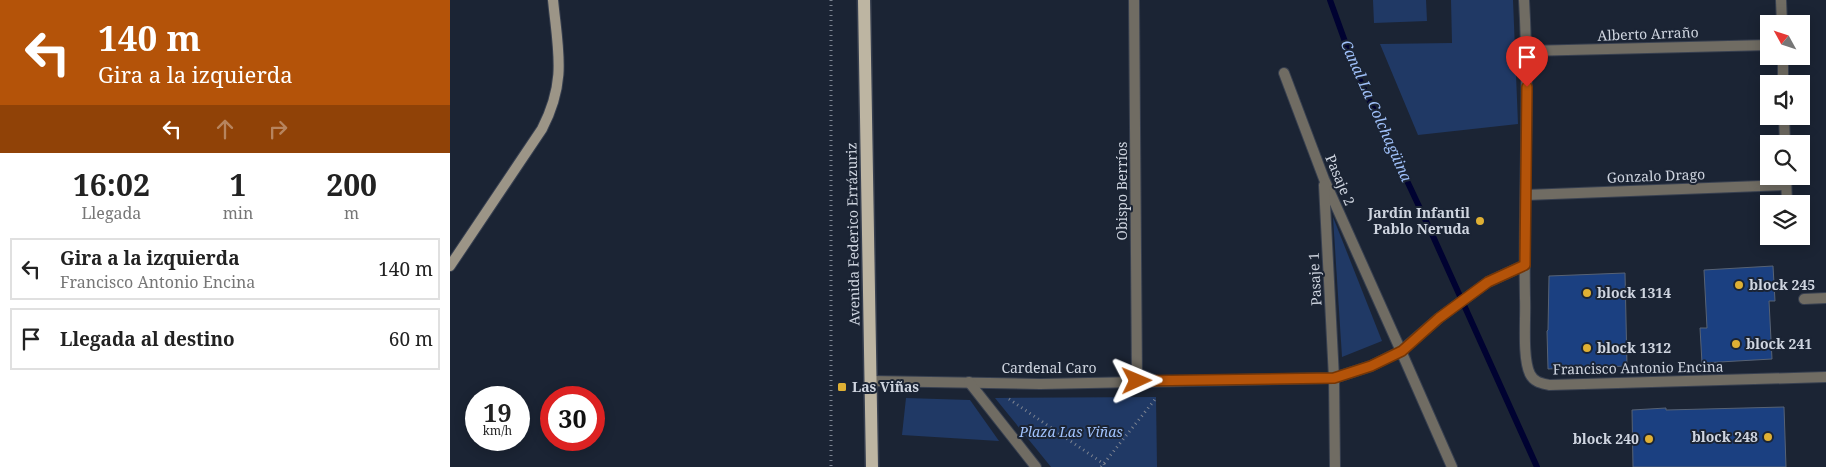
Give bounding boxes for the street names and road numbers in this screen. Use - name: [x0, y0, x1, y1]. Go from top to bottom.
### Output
- street label: Alberto Arraño: [1597, 22, 1699, 45]
- street label: Avenida Federico Errázuriz: [841, 142, 864, 326]
- street label: Obispo Berríos: [1112, 142, 1131, 240]
- street label: Pasaje 2: [1321, 151, 1360, 208]
- street label: Gonzalo Drago: [1607, 164, 1705, 187]
- street label: Pasaje 1: [1304, 252, 1325, 306]
- street label: Francisco Antonio Encina: [1552, 357, 1724, 378]
- street label: Cardenal Caro: [1001, 358, 1097, 377]

